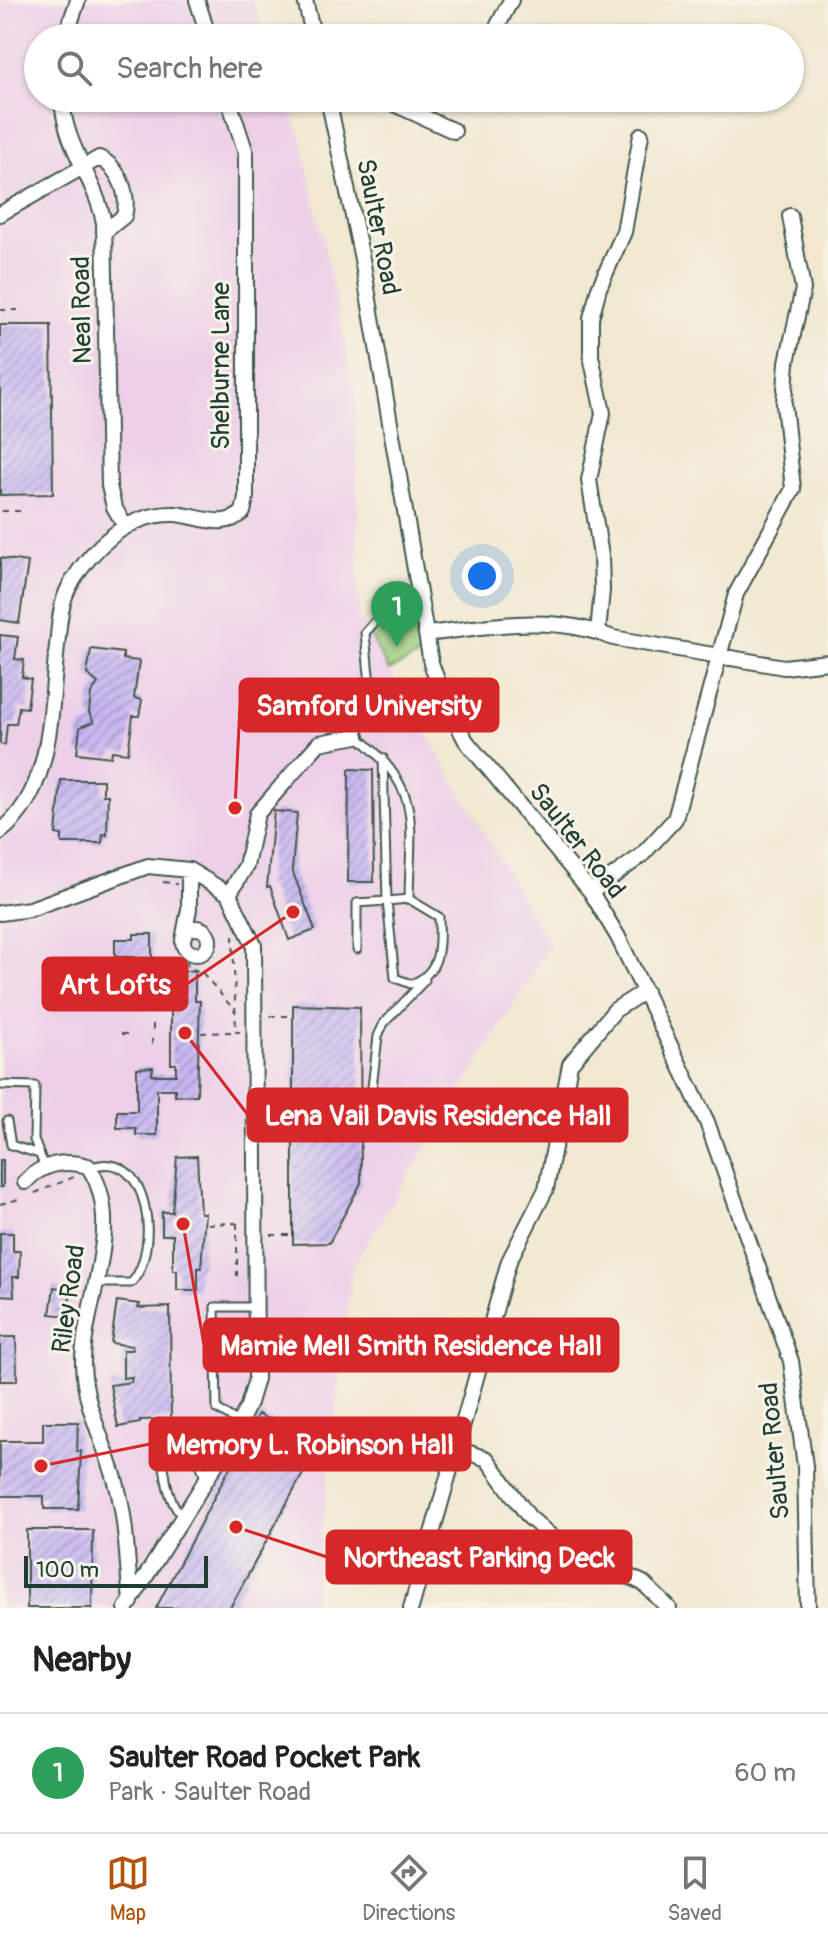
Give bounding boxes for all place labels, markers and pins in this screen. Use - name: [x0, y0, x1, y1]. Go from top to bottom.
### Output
- pin: 1: [371, 581, 423, 647]
- callout: Samford University: [240, 679, 498, 731]
- callout: Art Lofts: [43, 958, 187, 1010]
- callout: Lena Vail Davis Residence Hall: [248, 1089, 627, 1141]
- callout: Mamie Mell Smith Residence Hall: [204, 1319, 618, 1371]
- callout: Memory L. Robinson Hall: [150, 1418, 470, 1470]
- callout: Northeast Parking Deck: [327, 1531, 631, 1583]

